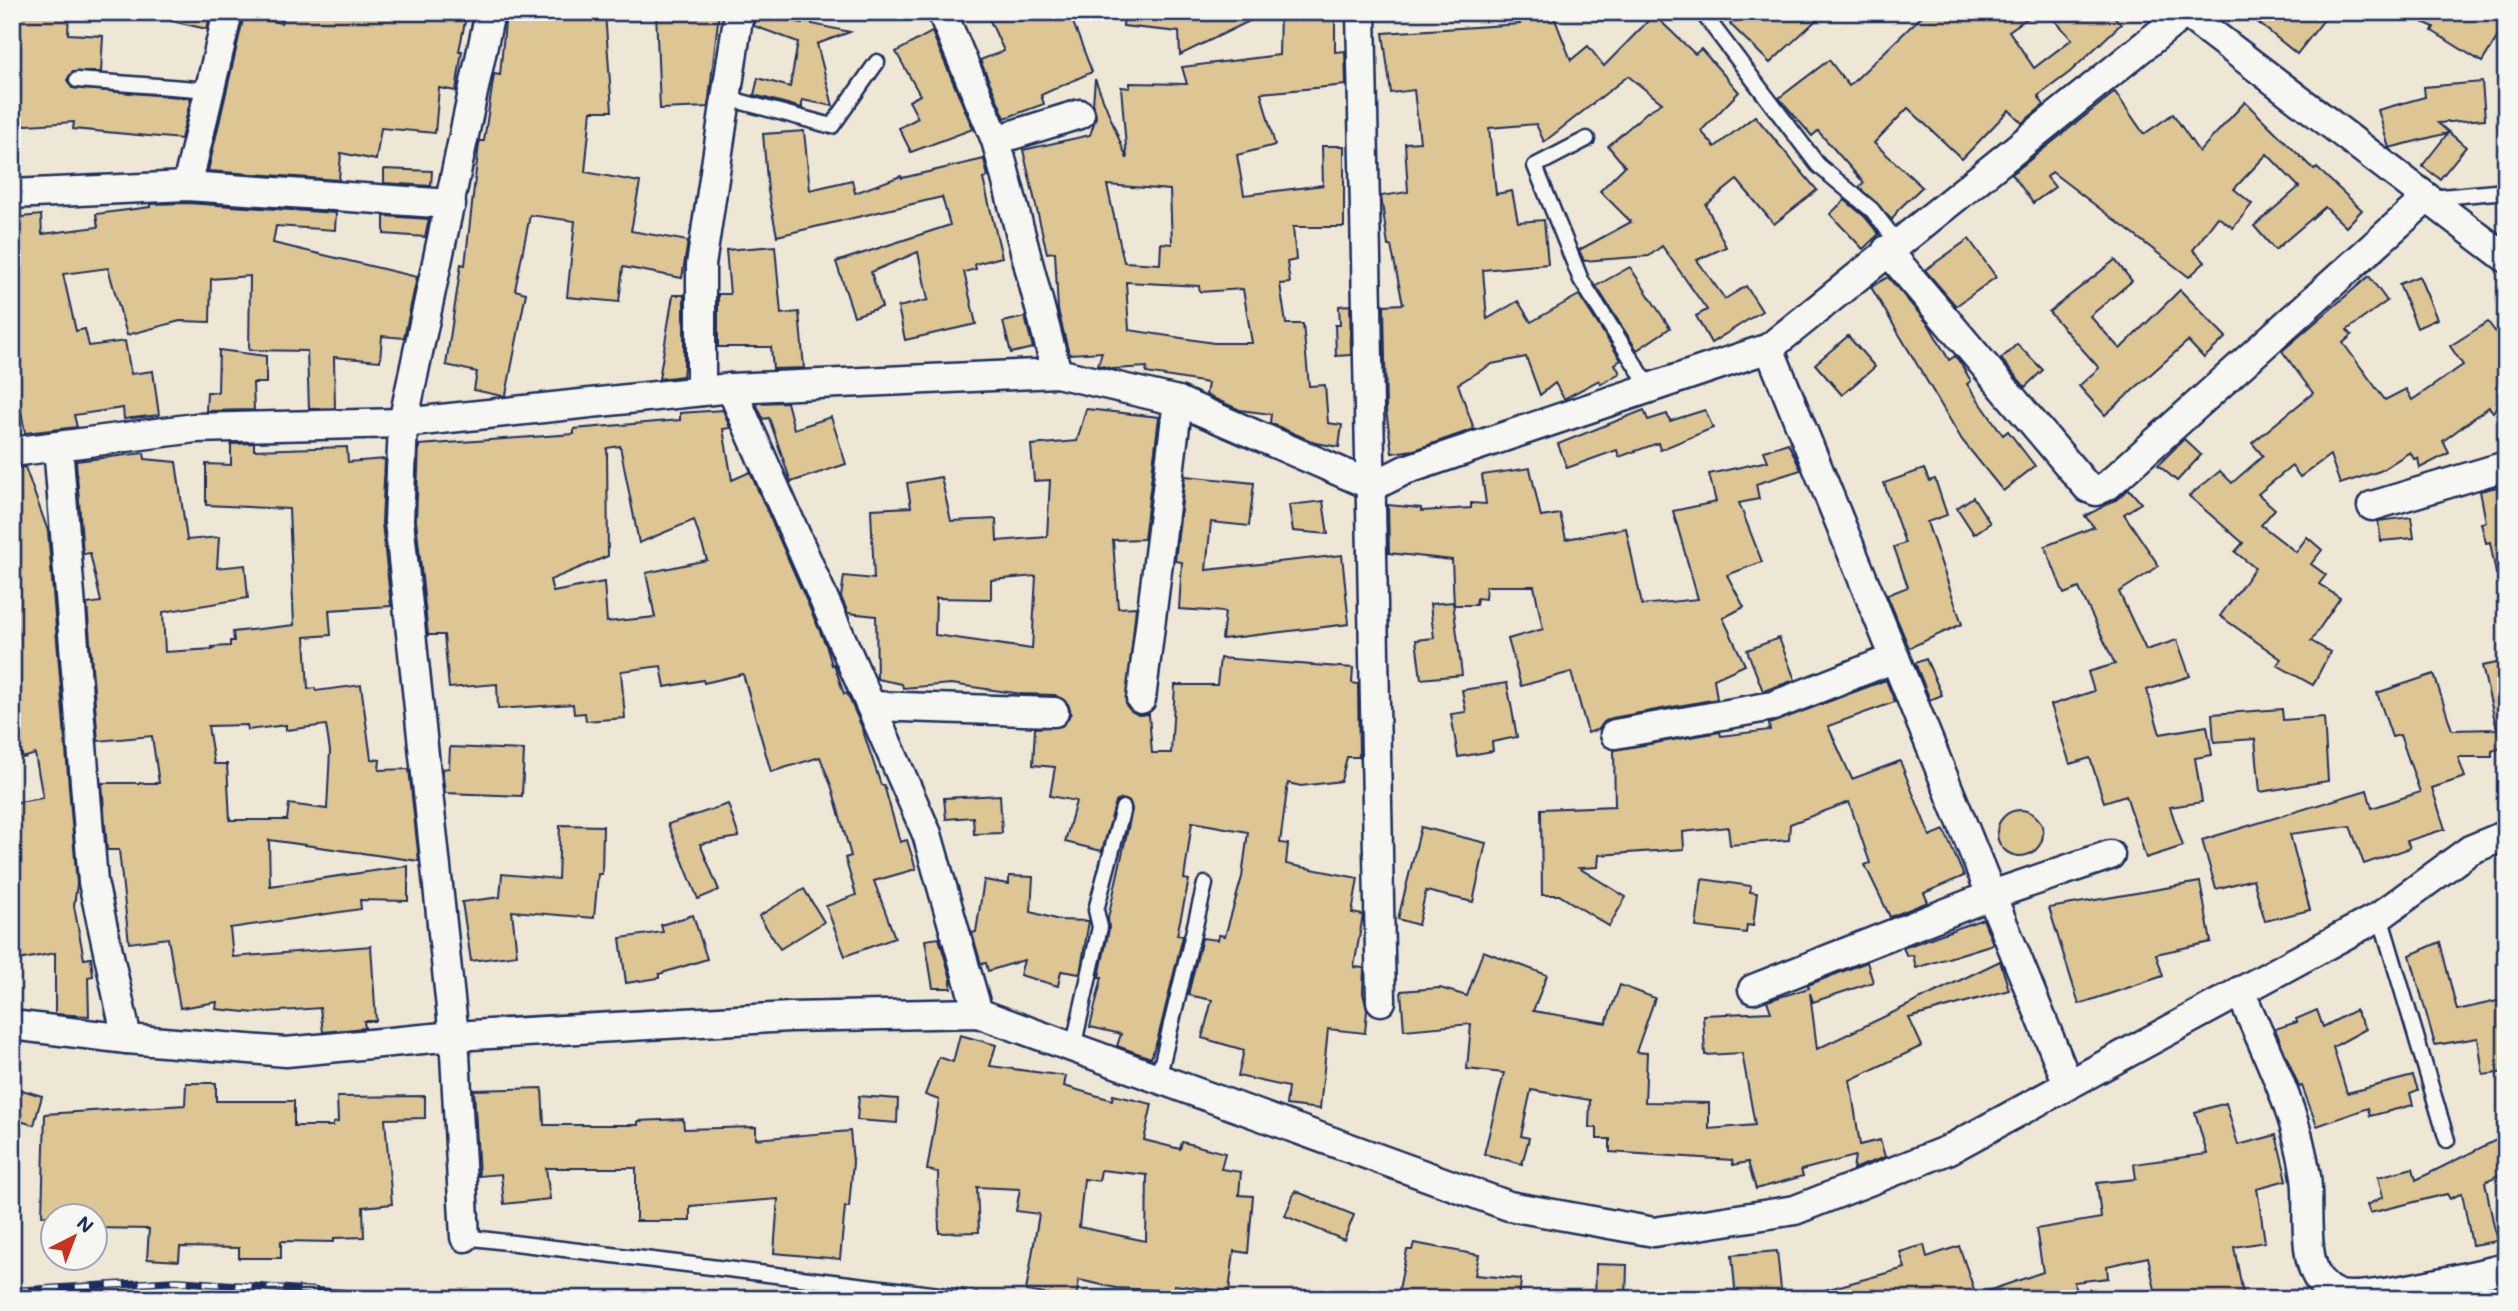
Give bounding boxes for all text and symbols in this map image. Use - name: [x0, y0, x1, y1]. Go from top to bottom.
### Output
- north arrow: [38, 1202, 108, 1272]
- text: N: [72, 1210, 99, 1238]

